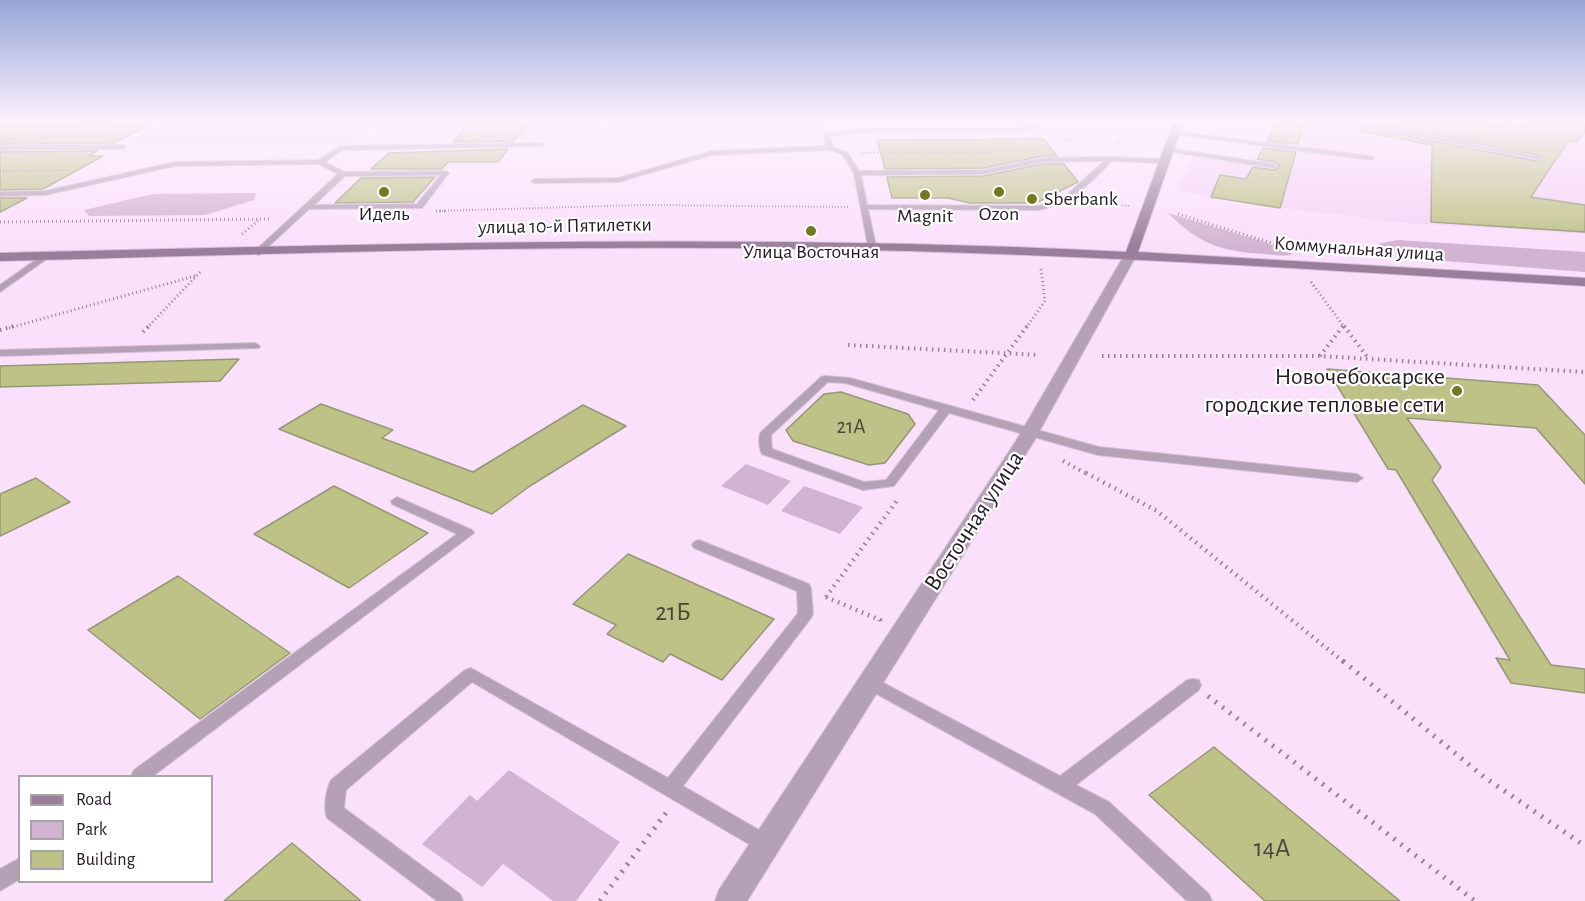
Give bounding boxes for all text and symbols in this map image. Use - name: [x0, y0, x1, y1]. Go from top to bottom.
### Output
- marker: Идель: [377, 185, 391, 199]
- marker: Ozon: [992, 185, 1006, 199]
- place label: Sberbank: [1044, 187, 1118, 211]
- marker: Magnit: [918, 188, 932, 202]
- marker: Sberbank: [1025, 192, 1039, 206]
- place label: Идель: [358, 202, 410, 226]
- place label: Ozon: [979, 202, 1019, 226]
- place label: Magnit: [897, 204, 953, 228]
- street label: улица 10-й Пятилетки: [478, 212, 652, 240]
- marker: Улица Восточная: [804, 224, 818, 238]
- street label: Коммунальная улица: [1273, 231, 1445, 267]
- place label: Улица Восточная: [743, 240, 879, 264]
- place label: Новочебоксарске городские тепловые сети: [1204, 363, 1445, 419]
- marker: Новочебоксарске городские тепловые сети: [1450, 384, 1464, 398]
- house number: 21А: [836, 414, 866, 440]
- street label: Восточная улица: [918, 445, 1030, 597]
- house number: 21Б: [655, 596, 691, 628]
- legend: [18, 775, 213, 883]
- text: Road: [76, 791, 112, 809]
- text: Park: [76, 821, 107, 839]
- house number: 14А: [1254, 832, 1290, 864]
- text: Building: [76, 851, 135, 869]

